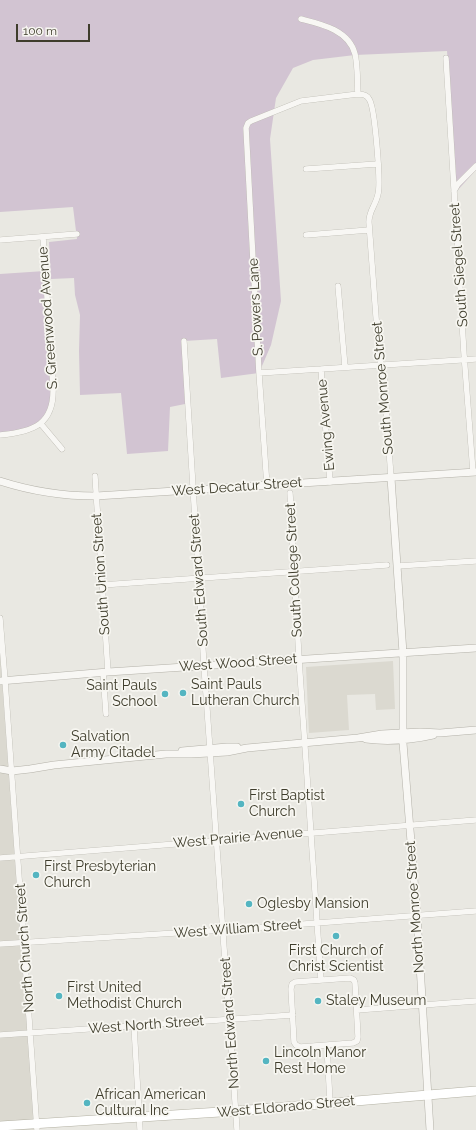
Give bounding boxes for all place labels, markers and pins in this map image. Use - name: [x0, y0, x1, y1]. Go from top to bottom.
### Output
- place label: Saint Pauls Lutheran Church: [191, 677, 299, 710]
- place label: Saint Pauls School: [86, 678, 157, 710]
- marker: Saint Pauls Lutheran Church: [178, 688, 188, 698]
- marker: Saint Pauls School: [160, 689, 170, 699]
- place label: Salvation Army Citadel: [71, 729, 155, 762]
- marker: Salvation Army Citadel: [58, 740, 68, 750]
- place label: First Baptist Church: [249, 788, 325, 820]
- marker: First Baptist Church: [236, 799, 246, 809]
- place label: First Presbyterian Church: [44, 859, 156, 892]
- marker: First Presbyterian Church: [31, 870, 41, 880]
- place label: Oglesby Mansion: [257, 896, 369, 912]
- marker: Oglesby Mansion: [244, 899, 254, 909]
- marker: First Church of Christ Scientist: [331, 931, 341, 941]
- place label: First Church of Christ Scientist: [288, 943, 384, 976]
- place label: First United Methodist Church: [67, 980, 182, 1012]
- marker: First United Methodist Church: [54, 991, 64, 1001]
- place label: Staley Museum: [326, 993, 426, 1009]
- marker: Staley Museum: [313, 996, 323, 1006]
- place label: Lincoln Manor Rest Home: [274, 1045, 366, 1078]
- marker: Lincoln Manor Rest Home: [261, 1056, 271, 1066]
- place label: African American Cultural Inc: [95, 1087, 206, 1120]
- marker: African American Cultural Inc: [82, 1098, 92, 1108]

